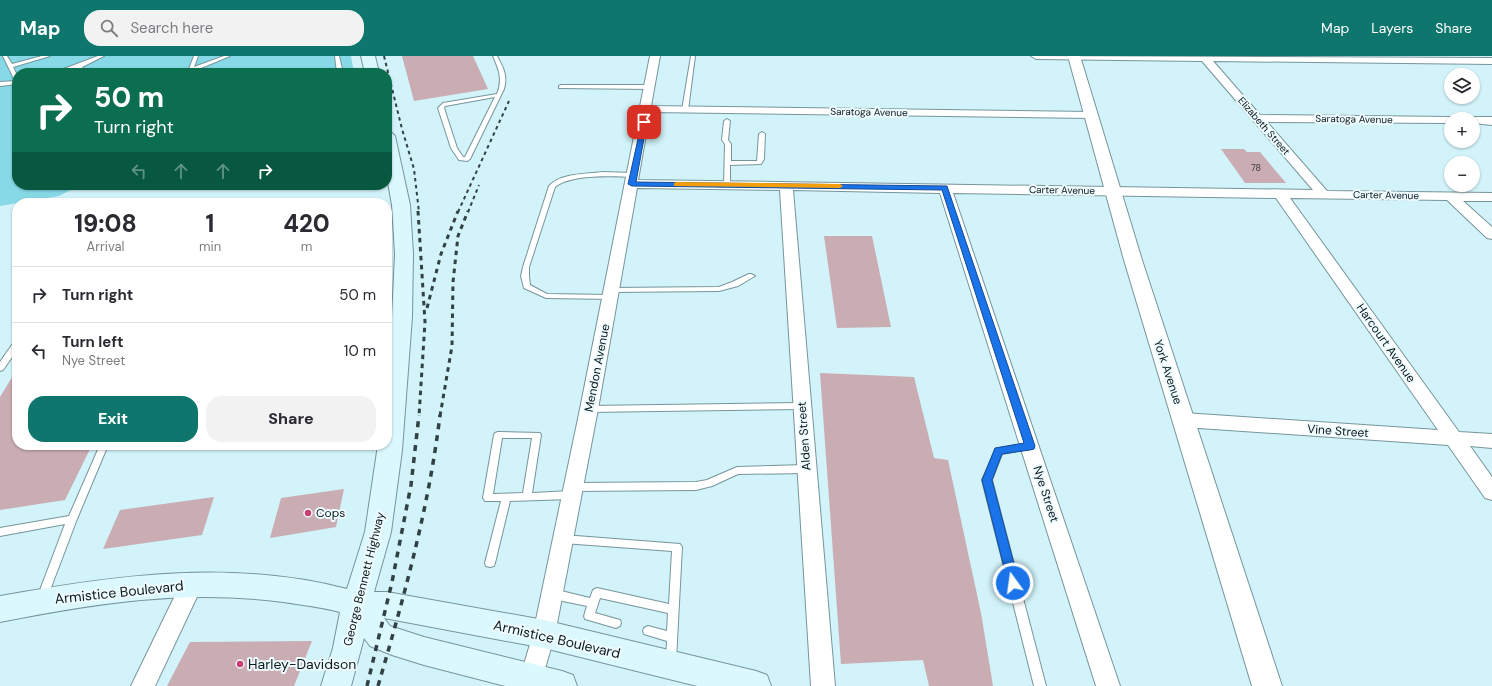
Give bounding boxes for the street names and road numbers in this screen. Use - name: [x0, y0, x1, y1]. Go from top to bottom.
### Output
- street label: Elizabeth Street: [1235, 94, 1293, 158]
- street label: Saratoga Avenue: [830, 105, 908, 119]
- street label: Saratoga Avenue: [1315, 112, 1393, 126]
- street label: Carter Avenue: [1029, 183, 1095, 197]
- street label: Carter Avenue: [1353, 188, 1419, 202]
- street label: Harcourt Avenue: [1353, 300, 1419, 386]
- street label: Mendon Avenue: [581, 322, 613, 413]
- street label: York Avenue: [1150, 337, 1186, 407]
- street label: Alden Street: [794, 401, 814, 471]
- street label: Vine Street: [1307, 421, 1370, 441]
- street label: Nye Street: [1029, 464, 1063, 525]
- street label: George Bennett Highway: [340, 510, 388, 648]
- street label: Armistice Boulevard: [54, 576, 184, 608]
- street label: Armistice Boulevard: [492, 616, 622, 662]

